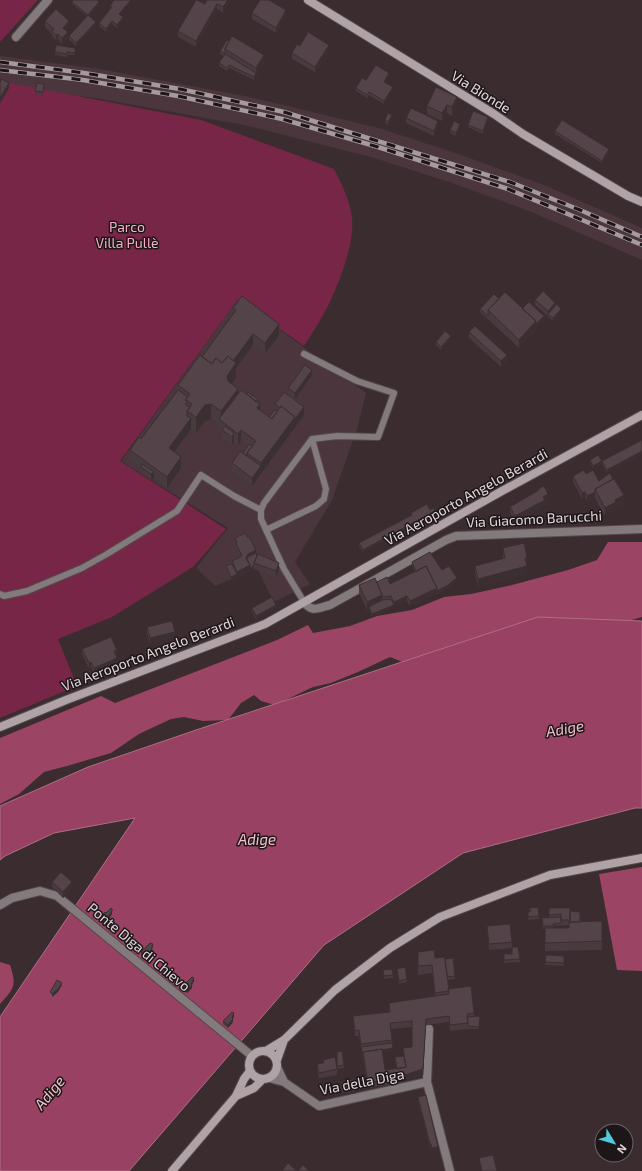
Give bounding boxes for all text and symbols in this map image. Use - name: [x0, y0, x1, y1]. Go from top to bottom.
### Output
- street label: Via Bionde: [449, 67, 514, 116]
- park label: Parco Villa Pullè: [95, 218, 159, 251]
- street label: Via Aeroporto Angelo Berardi: [381, 445, 550, 549]
- street label: Via Giacomo Barucchi: [466, 506, 602, 531]
- street label: Via Aeroporto Angelo Berardi: [59, 613, 237, 694]
- water label: Adige: [543, 716, 585, 740]
- water label: Adige: [237, 830, 276, 848]
- street label: Ponte Diga di Chievo: [85, 899, 194, 994]
- street label: Via della Diga: [318, 1065, 406, 1098]
- water label: Adige: [30, 1072, 68, 1114]
- north arrow: [594, 1123, 634, 1163]
- text: N: [615, 1142, 630, 1157]

